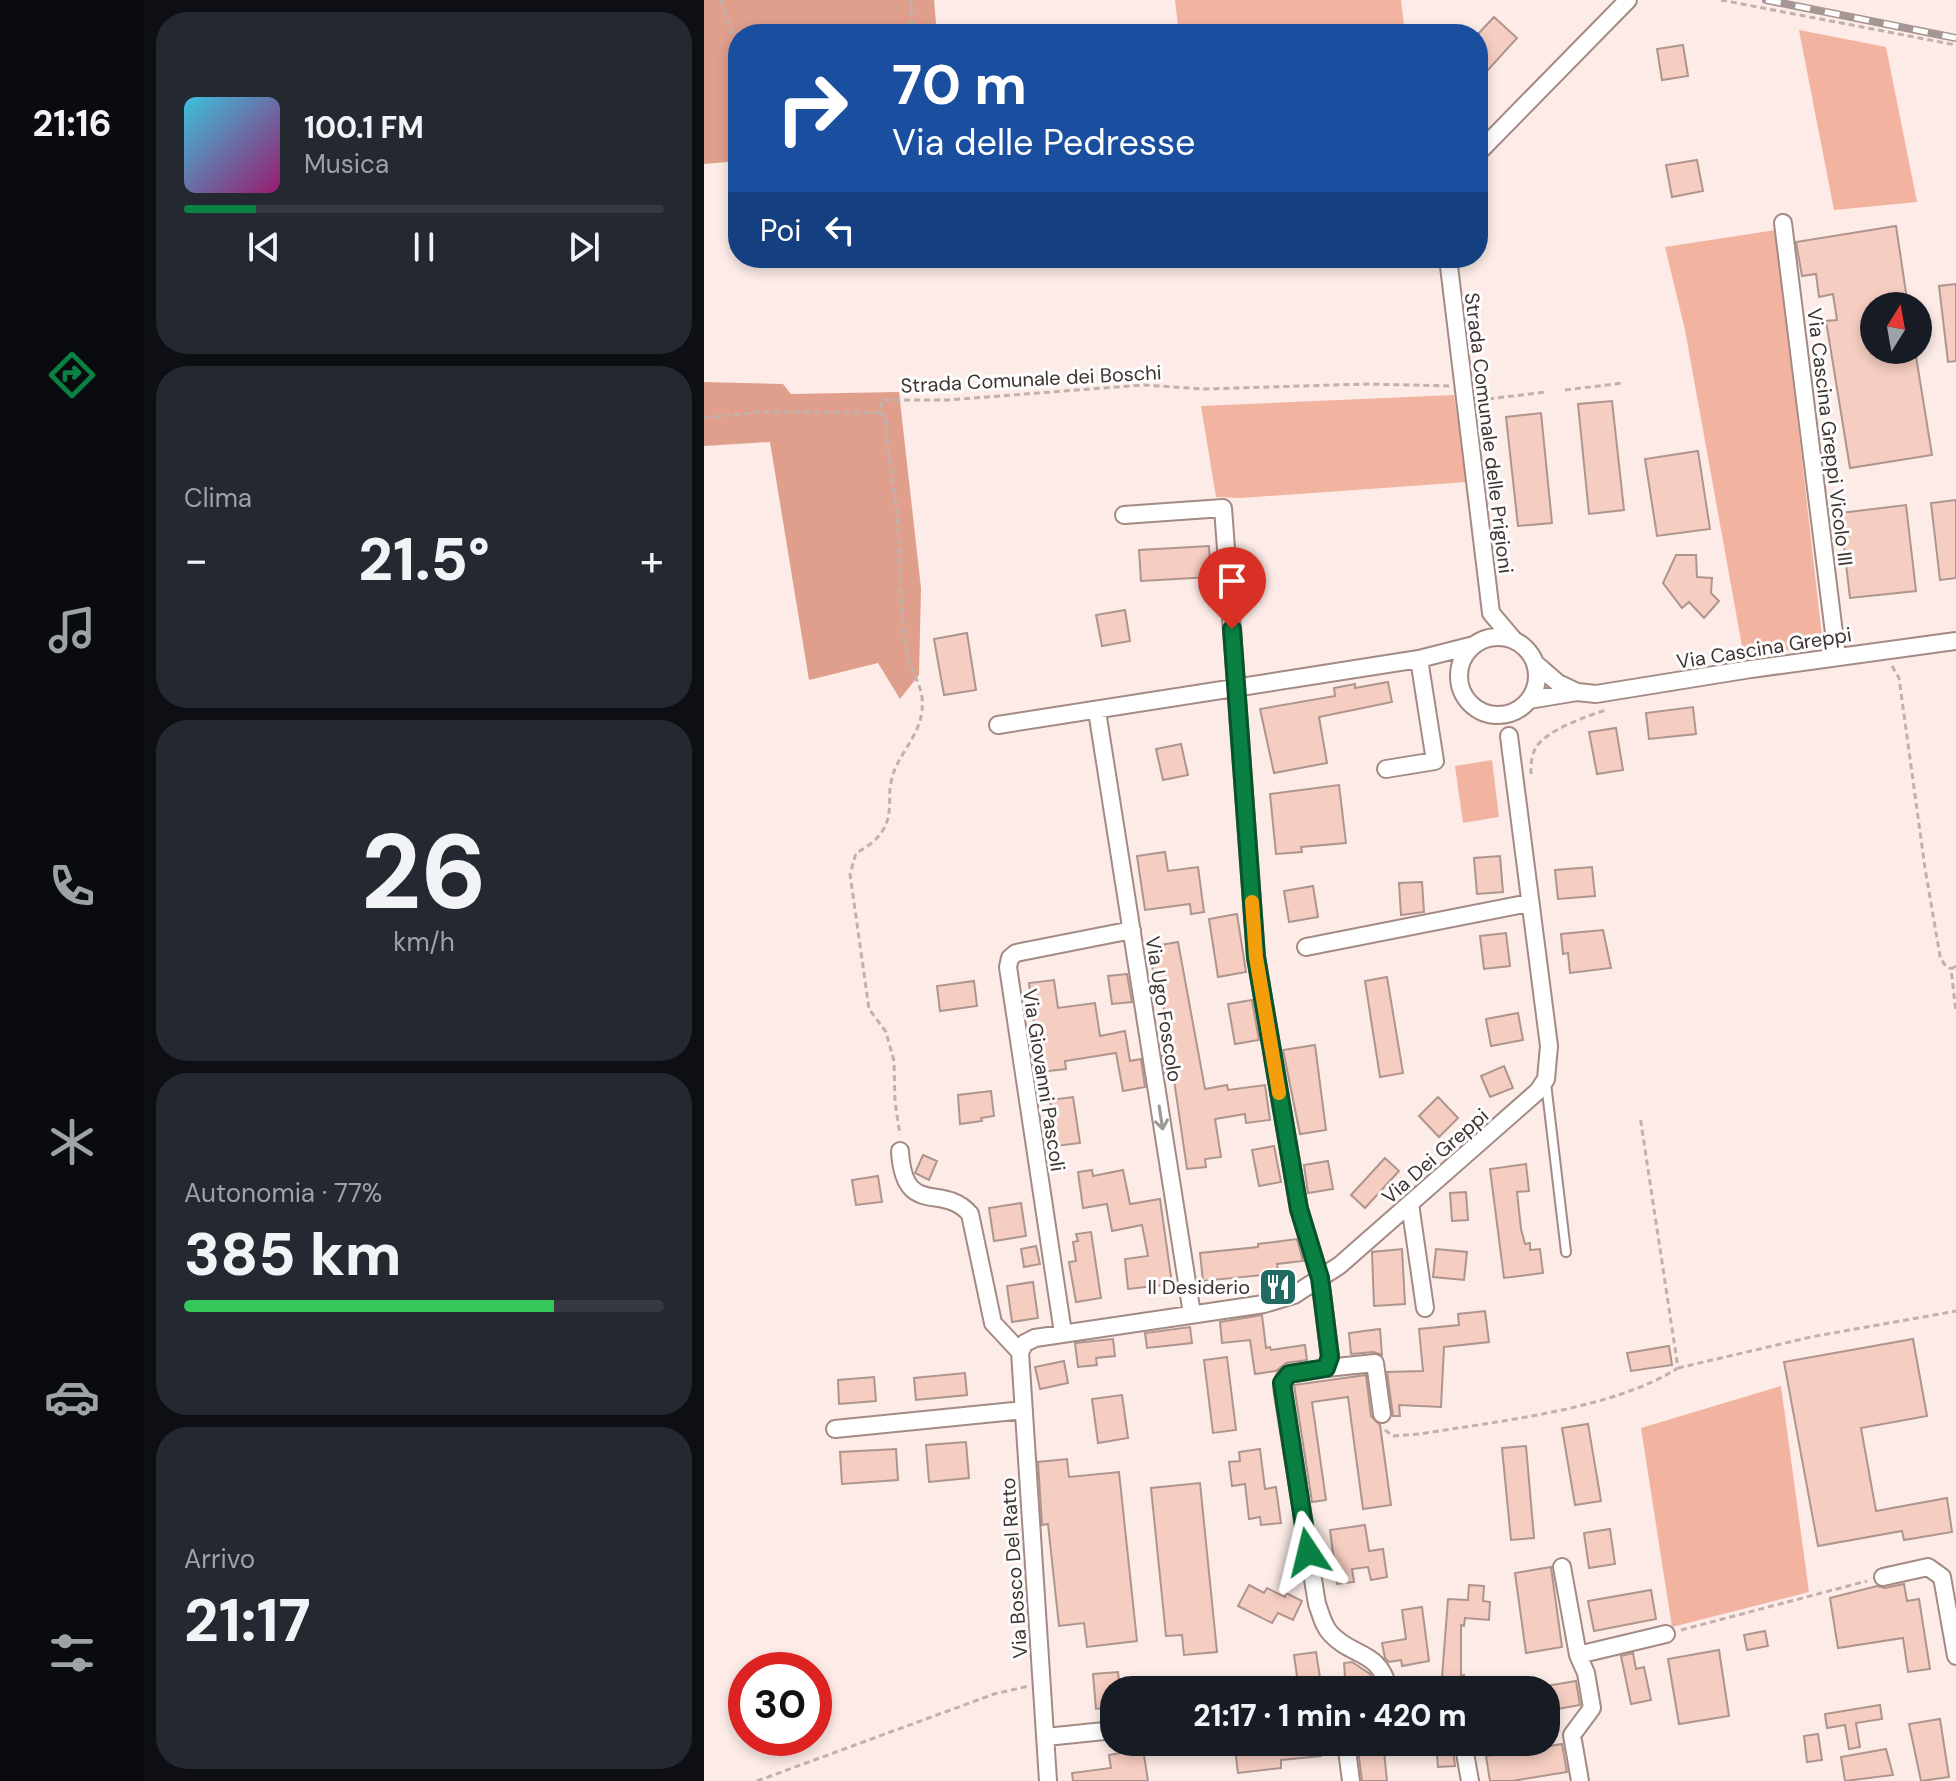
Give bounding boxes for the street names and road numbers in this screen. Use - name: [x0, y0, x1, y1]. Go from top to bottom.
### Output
- street label: Strada Comunale delle Prigioni: [1459, 291, 1519, 575]
- street label: Via Cascina Greppi Vicolo III: [1801, 307, 1859, 567]
- street label: Strada Comunale dei Boschi: [900, 359, 1162, 399]
- street label: Via Cascina Greppi: [1675, 621, 1853, 675]
- street label: Via Ugo Foscolo: [1140, 934, 1188, 1084]
- street label: Via Giovanni Pascoli: [1017, 987, 1071, 1173]
- street label: Via Dei Greppi: [1376, 1103, 1494, 1209]
- street label: Via Bosco Del Ratto: [995, 1477, 1033, 1659]

